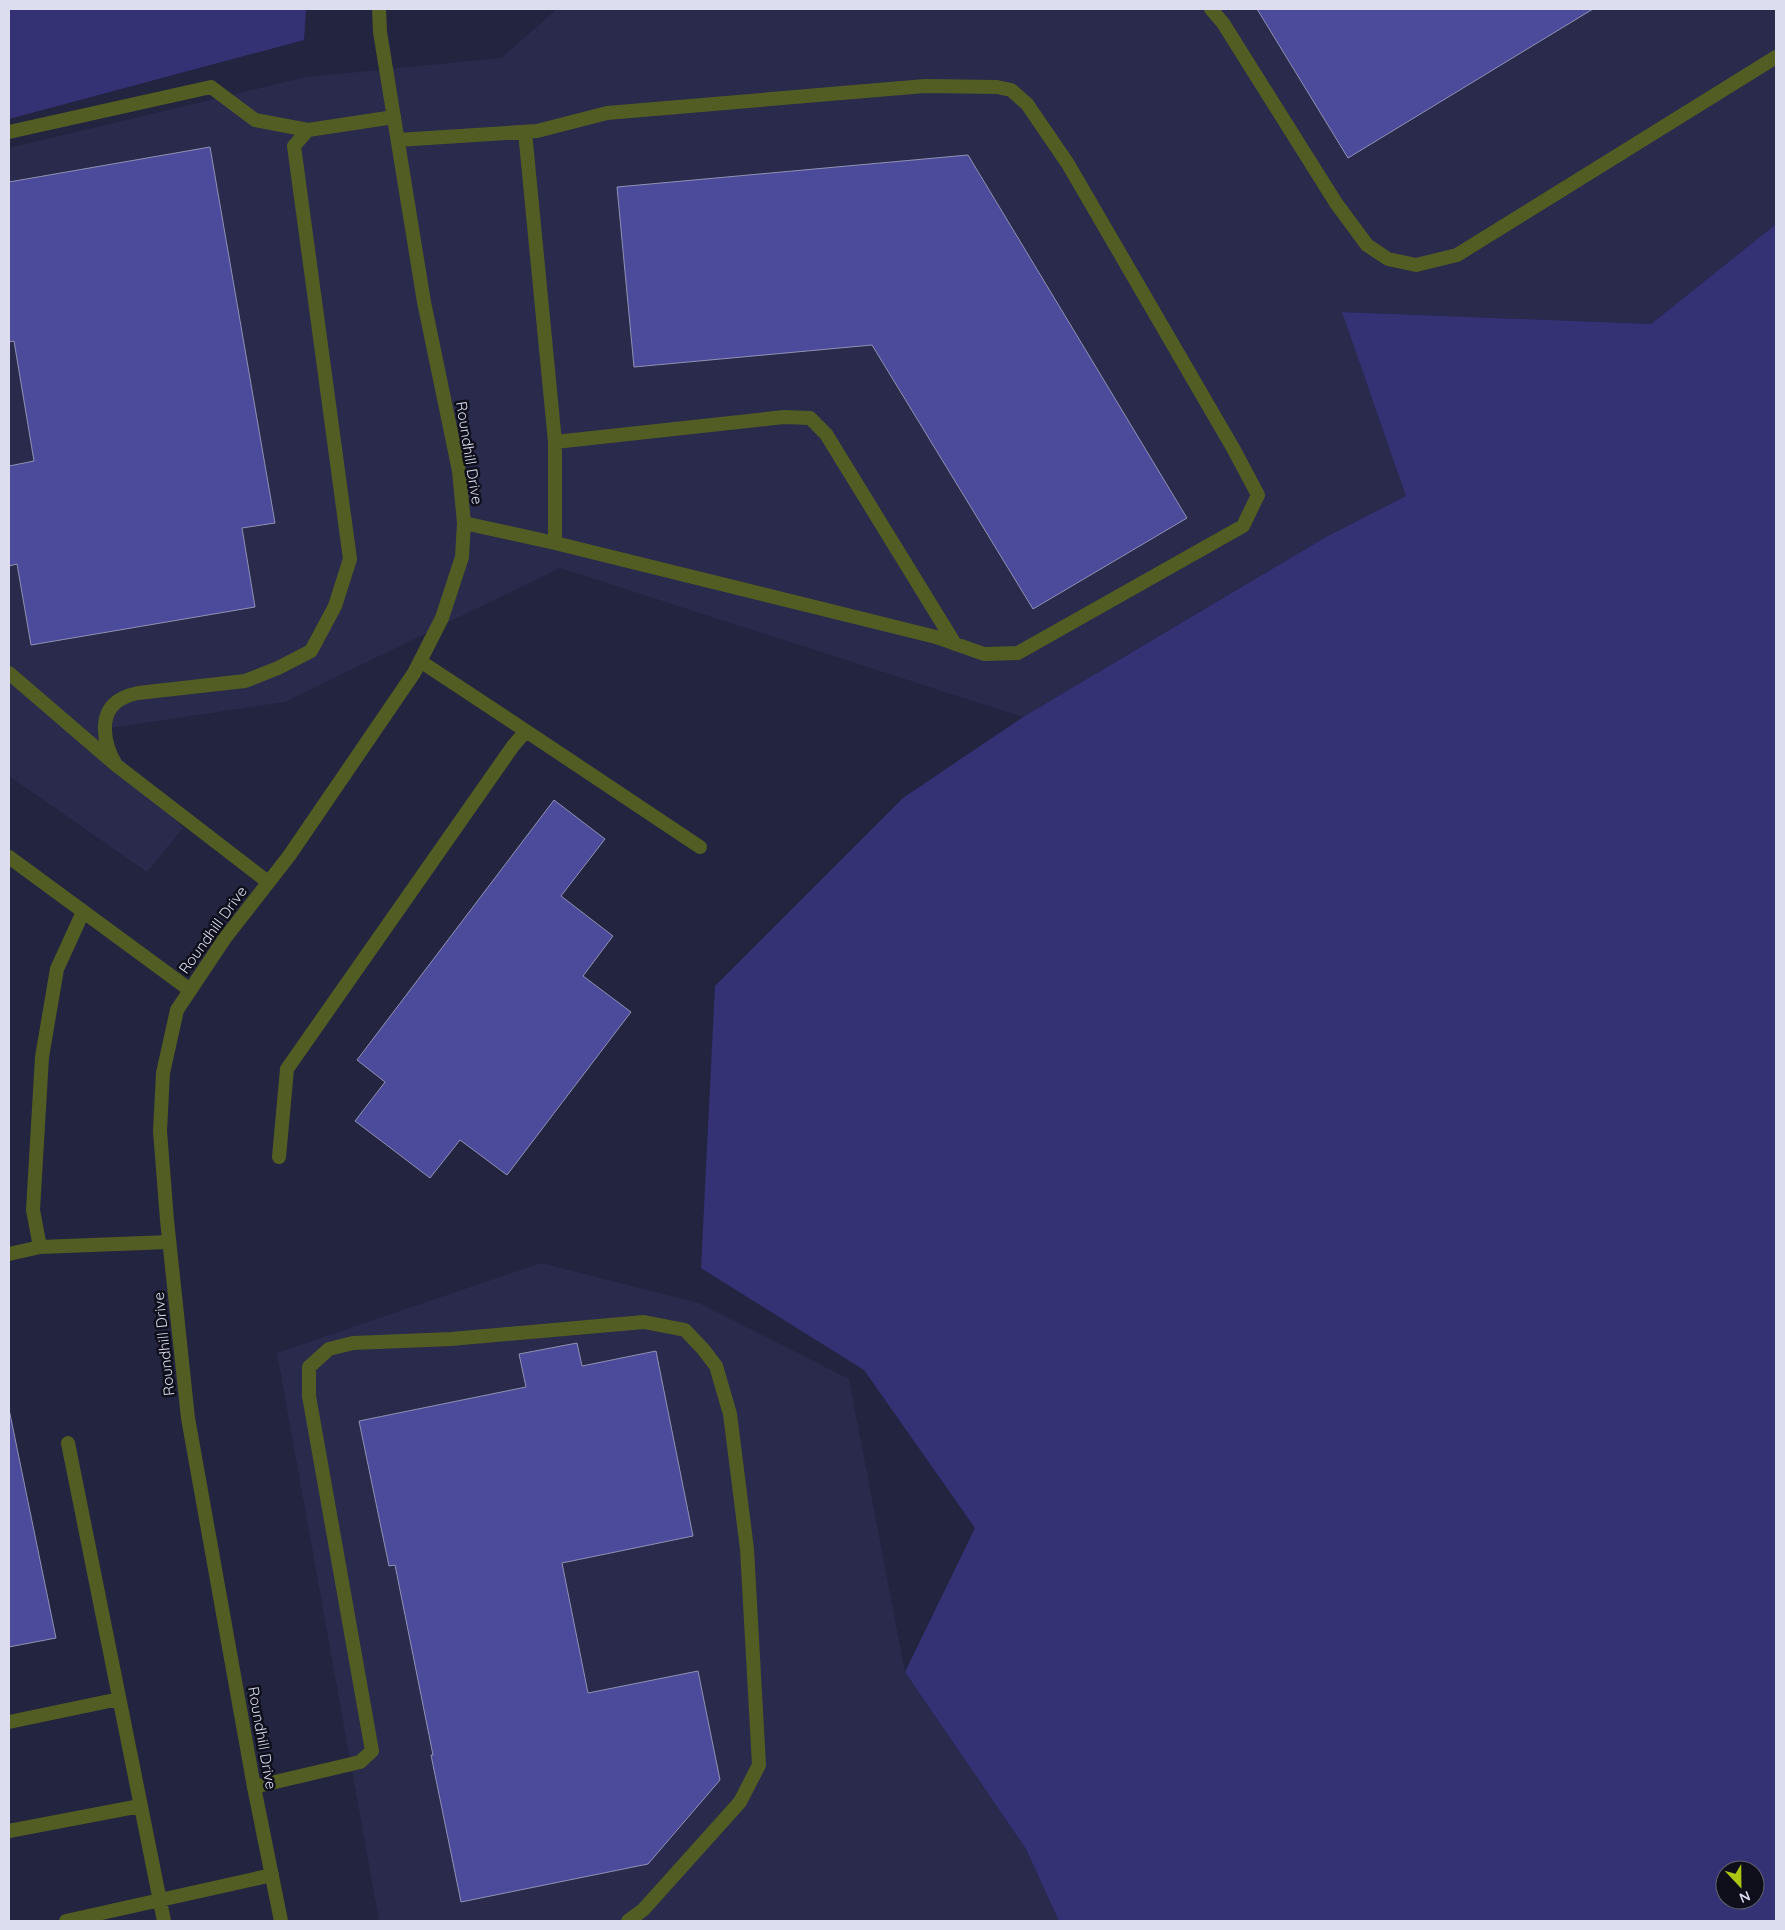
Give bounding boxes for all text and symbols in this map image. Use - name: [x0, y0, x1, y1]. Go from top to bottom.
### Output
- street label: Roundhill Drive: [452, 400, 487, 506]
- street label: Roundhill Drive: [174, 882, 251, 977]
- street label: Roundhill Drive: [149, 1291, 178, 1397]
- street label: Roundhill Drive: [244, 1685, 281, 1791]
- north arrow: [1715, 1860, 1765, 1910]
- text: N: [1737, 1887, 1753, 1907]

